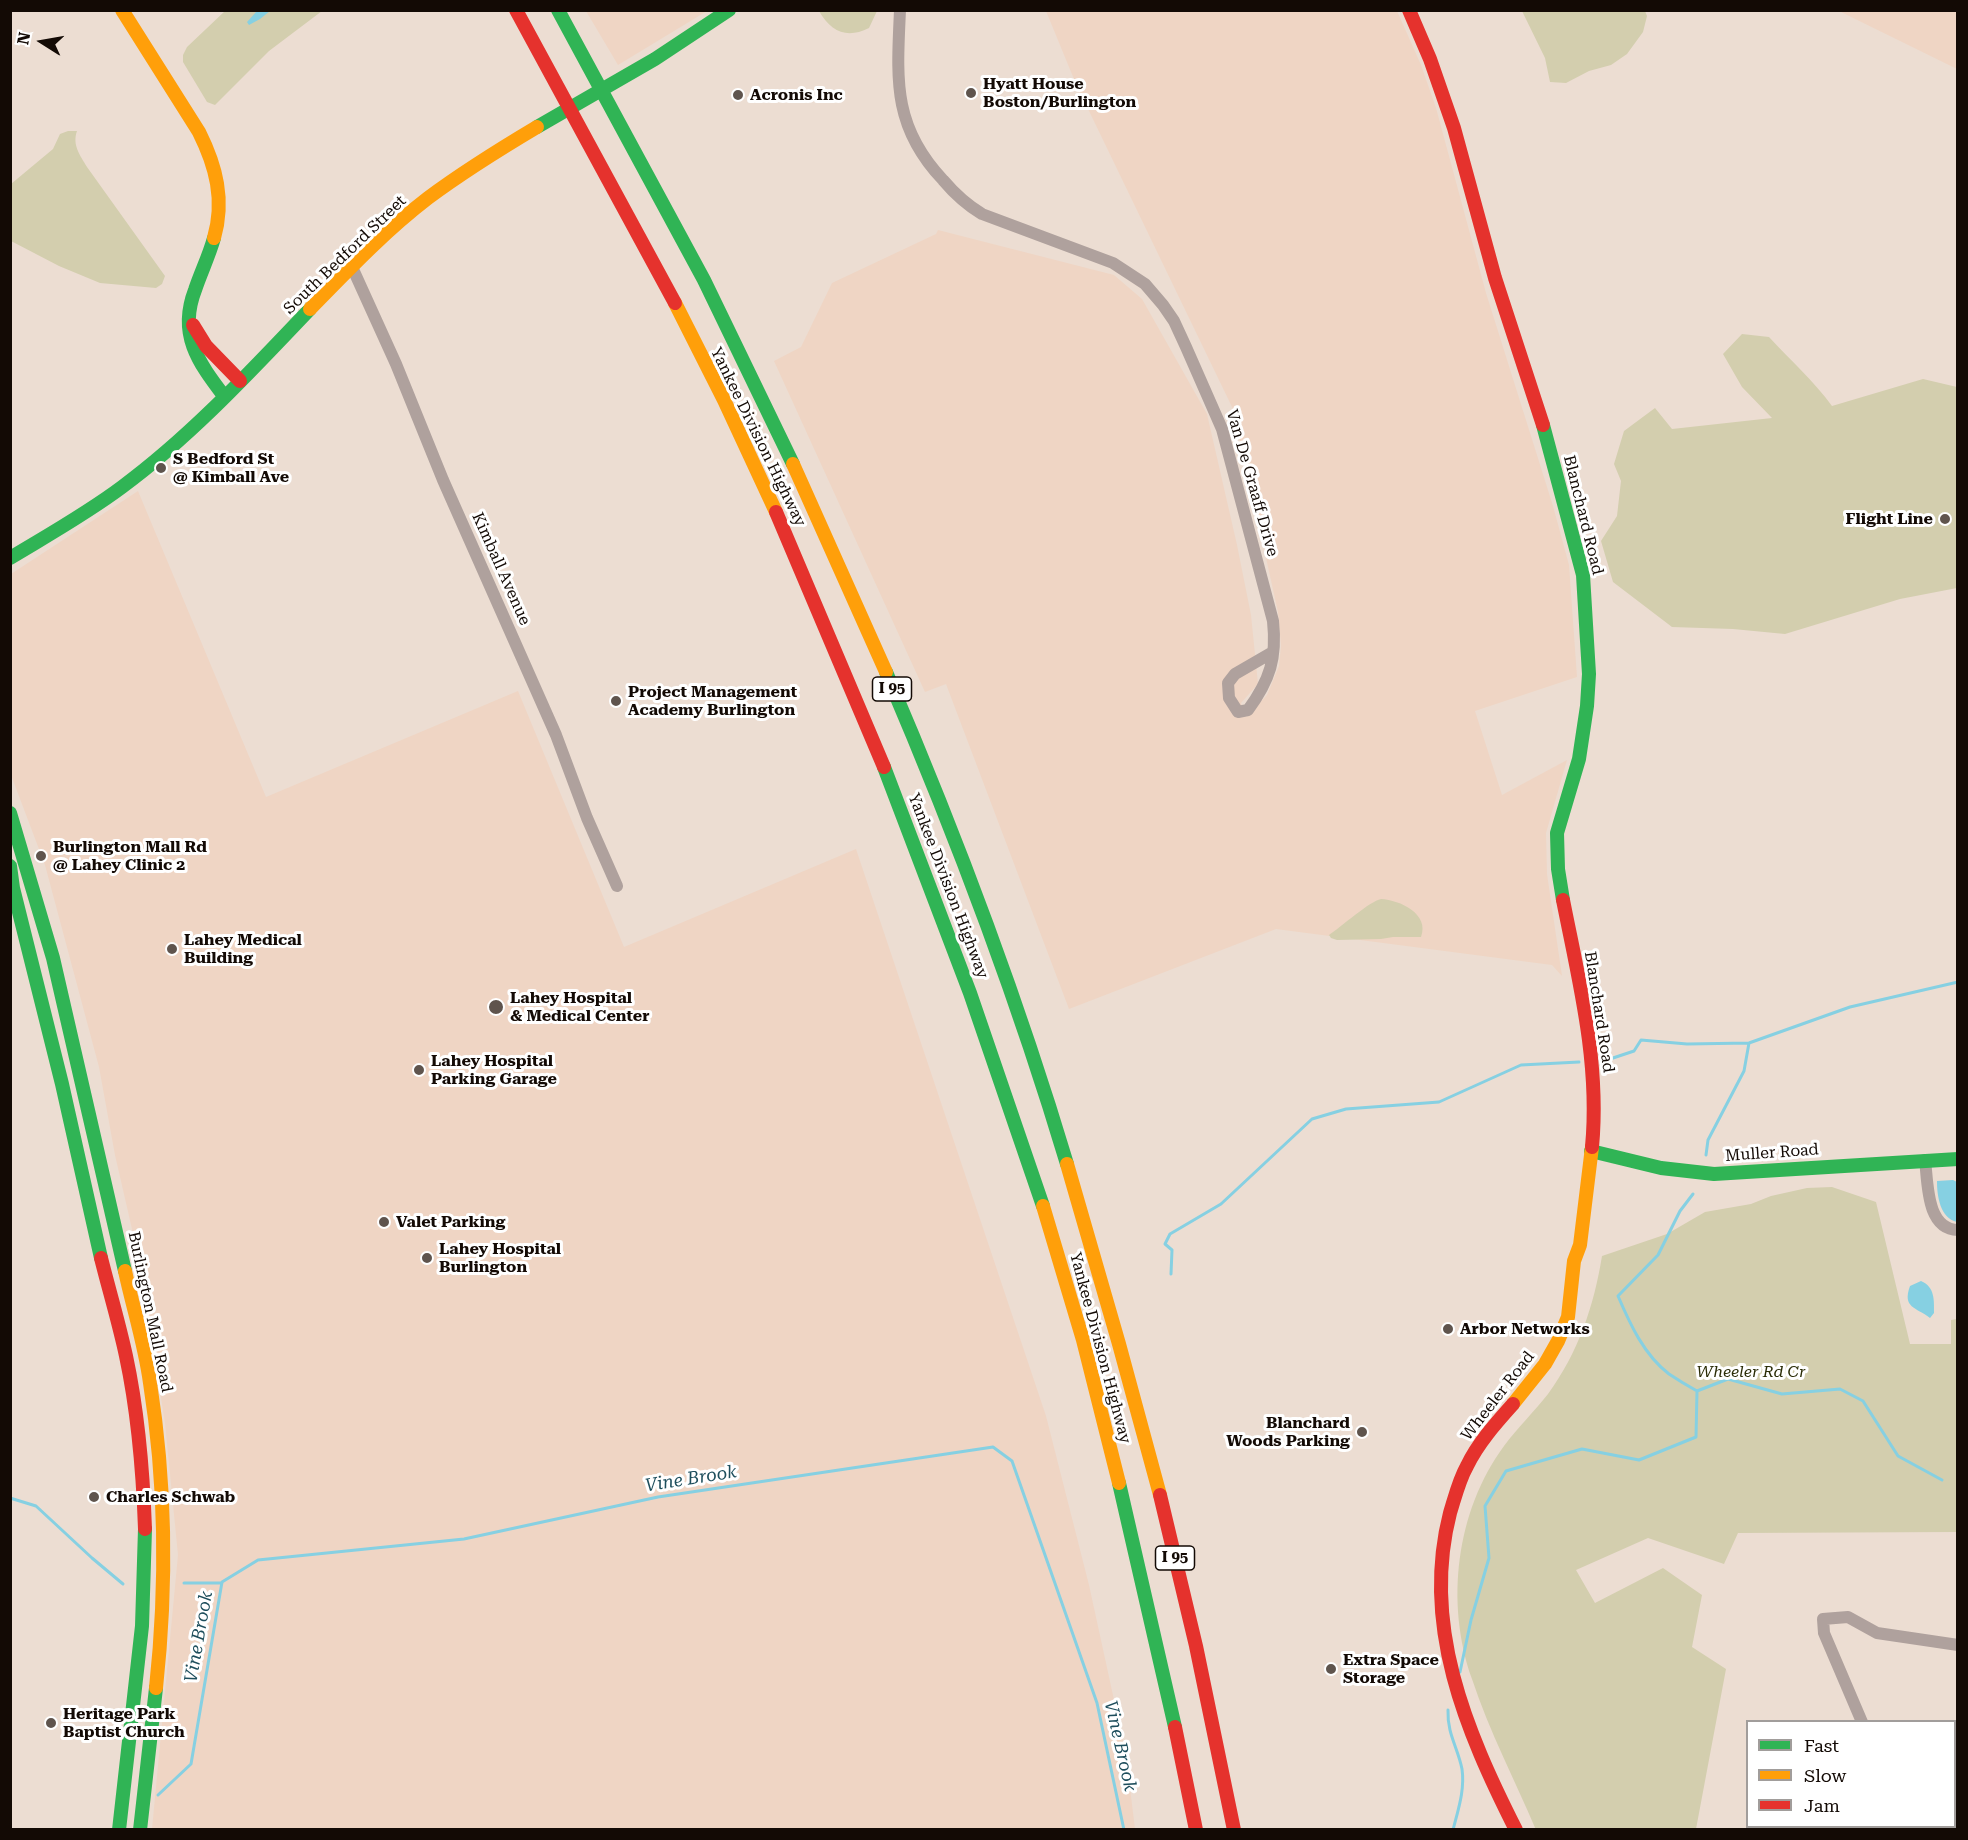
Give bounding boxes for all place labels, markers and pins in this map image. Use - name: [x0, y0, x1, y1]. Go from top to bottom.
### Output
- place label: Hyatt House Boston/Burlington: [983, 74, 1136, 112]
- place label: Acronis Inc: [750, 85, 843, 105]
- marker: Hyatt House Boston/Burlington: [964, 86, 978, 100]
- marker: Acronis Inc: [731, 88, 745, 102]
- place label: S Bedford St @ Kimball Ave: [173, 449, 289, 487]
- marker: S Bedford St @ Kimball Ave: [154, 461, 168, 475]
- place label: Flight Line: [1846, 509, 1933, 529]
- marker: Flight Line: [1938, 512, 1952, 526]
- place label: Project Management Academy Burlington: [628, 682, 797, 720]
- marker: Project Management Academy Burlington: [609, 694, 623, 708]
- place label: Burlington Mall Rd @ Lahey Clinic 2: [53, 837, 207, 875]
- marker: Burlington Mall Rd @ Lahey Clinic 2: [34, 849, 48, 863]
- place label: Lahey Medical Building: [184, 930, 302, 968]
- marker: Lahey Medical Building: [165, 942, 179, 956]
- place label: Lahey Hospital & Medical Center: [510, 988, 650, 1026]
- marker: Lahey Hospital & Medical Center: [487, 998, 505, 1016]
- place label: Lahey Hospital Parking Garage: [431, 1051, 557, 1089]
- marker: Lahey Hospital Parking Garage: [412, 1063, 426, 1077]
- place label: Valet Parking: [396, 1212, 505, 1232]
- marker: Valet Parking: [377, 1215, 391, 1229]
- place label: Lahey Hospital Burlington: [439, 1239, 561, 1277]
- marker: Lahey Hospital Burlington: [420, 1251, 434, 1265]
- place label: Arbor Networks: [1460, 1319, 1590, 1339]
- marker: Arbor Networks: [1441, 1322, 1455, 1336]
- place label: Blanchard Woods Parking: [1226, 1413, 1350, 1451]
- marker: Blanchard Woods Parking: [1355, 1425, 1369, 1439]
- place label: Charles Schwab: [106, 1487, 235, 1507]
- marker: Charles Schwab: [87, 1490, 101, 1504]
- place label: Extra Space Storage: [1343, 1650, 1439, 1688]
- marker: Extra Space Storage: [1324, 1662, 1338, 1676]
- place label: Heritage Park Baptist Church: [63, 1704, 185, 1742]
- marker: Heritage Park Baptist Church: [44, 1716, 58, 1730]

